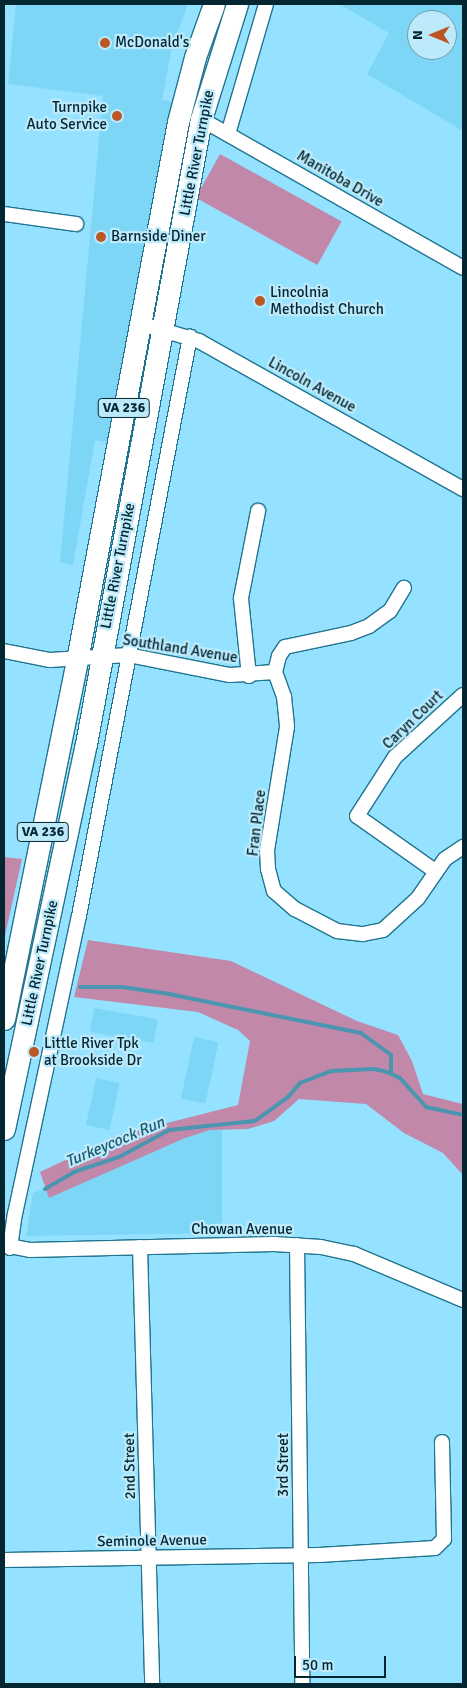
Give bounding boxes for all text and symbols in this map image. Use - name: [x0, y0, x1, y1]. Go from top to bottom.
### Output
- north arrow: [407, 10, 457, 60]
- text: N: [409, 30, 426, 40]
- place label: McDonald's: [115, 34, 189, 52]
- marker: McDonald's: [99, 37, 111, 49]
- street label: Little River Turnpike: [176, 89, 218, 217]
- place label: Turnpike Auto Service: [27, 98, 107, 133]
- marker: Turnpike Auto Service: [111, 110, 123, 122]
- street label: Manitoba Drive: [293, 147, 387, 211]
- place label: Barnside Diner: [111, 228, 206, 246]
- marker: Barnside Diner: [95, 231, 107, 243]
- place label: Lincolnia Methodist Church: [270, 283, 384, 318]
- marker: Lincolnia Methodist Church: [254, 295, 266, 307]
- street label: Lincoln Avenue: [265, 354, 359, 416]
- road number: VA 236: [98, 396, 150, 419]
- street label: Little River Turnpike: [97, 502, 139, 630]
- street label: Southland Avenue: [121, 631, 239, 667]
- street label: Caryn Court: [379, 687, 447, 753]
- street label: Fran Place: [244, 789, 270, 857]
- road number: VA 236: [17, 820, 69, 844]
- street label: Little River Turnpike: [18, 899, 62, 1027]
- place label: Little River Tpk at Brookside Dr: [44, 1034, 142, 1069]
- marker: Little River Tpk at Brookside Dr: [28, 1046, 40, 1058]
- water label: Turkeycock Run: [63, 1113, 167, 1171]
- street label: Chowan Avenue: [191, 1221, 293, 1239]
- street label: 2nd Street: [120, 1433, 140, 1499]
- street label: 3rd Street: [275, 1433, 293, 1497]
- street label: Seminole Avenue: [97, 1531, 207, 1551]
- scale bar: [297, 1646, 390, 1678]
- text: 50 m: [302, 1656, 333, 1674]

